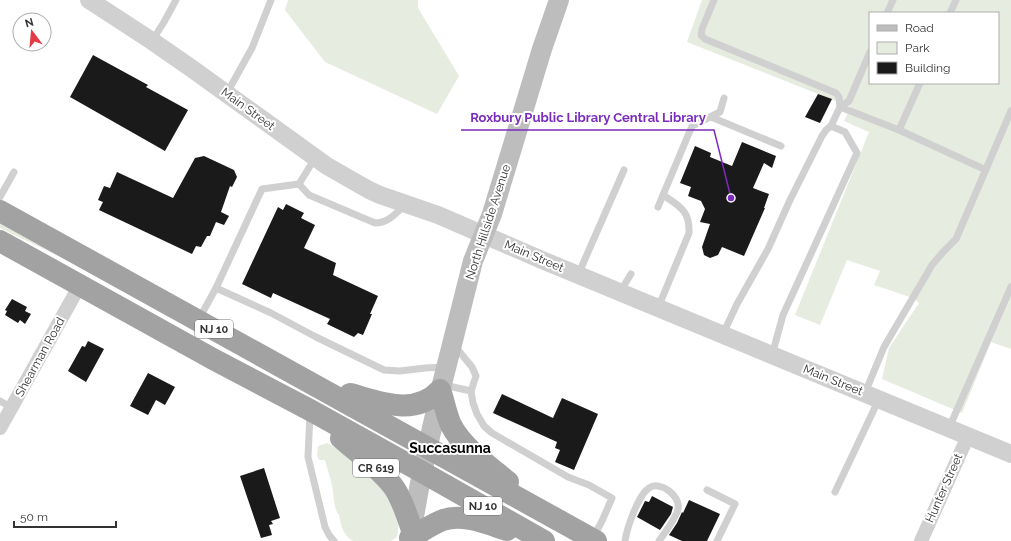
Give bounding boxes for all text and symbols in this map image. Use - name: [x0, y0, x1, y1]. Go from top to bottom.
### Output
- north arrow: [12, 12, 52, 52]
- legend: [869, 12, 999, 84]
- text: N: [24, 15, 35, 30]
- text: Road: [905, 21, 934, 35]
- text: Park: [905, 41, 930, 55]
- text: Building: [905, 61, 951, 75]
- street label: Main Street: [218, 85, 278, 133]
- callout: Roxbury Public Library Central Library: [461, 105, 714, 130]
- text: Roxbury Public Library Central Library: [470, 110, 706, 125]
- street label: North Hillside Avenue: [463, 163, 513, 281]
- street label: Main Street: [502, 237, 566, 275]
- street label: Shearman Road: [12, 315, 68, 399]
- road number: NJ 10: [195, 320, 233, 338]
- street label: Main Street: [801, 362, 865, 398]
- district label: Succasunna: [409, 440, 491, 456]
- street label: Hunter Street: [923, 451, 965, 525]
- road number: CR 619: [353, 459, 399, 477]
- road number: NJ 10: [464, 497, 502, 515]
- scale bar: [14, 503, 116, 529]
- text: 50 m: [20, 510, 48, 524]

